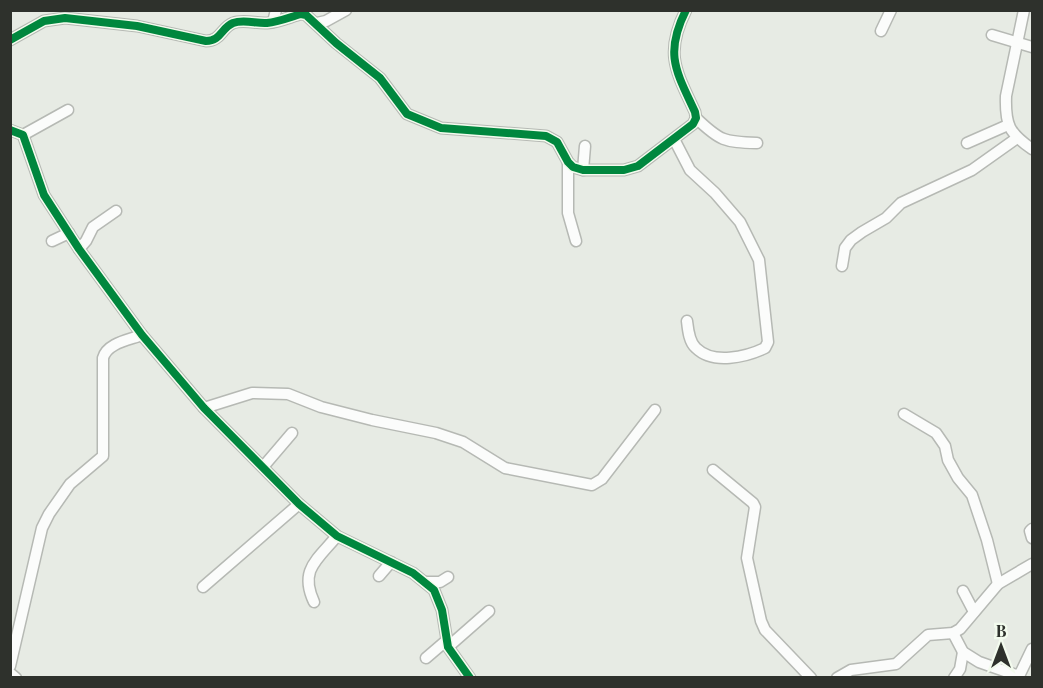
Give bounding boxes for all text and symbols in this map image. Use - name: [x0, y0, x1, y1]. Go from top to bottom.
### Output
- north arrow: [971, 616, 1031, 676]
- text: B: [996, 620, 1007, 641]

